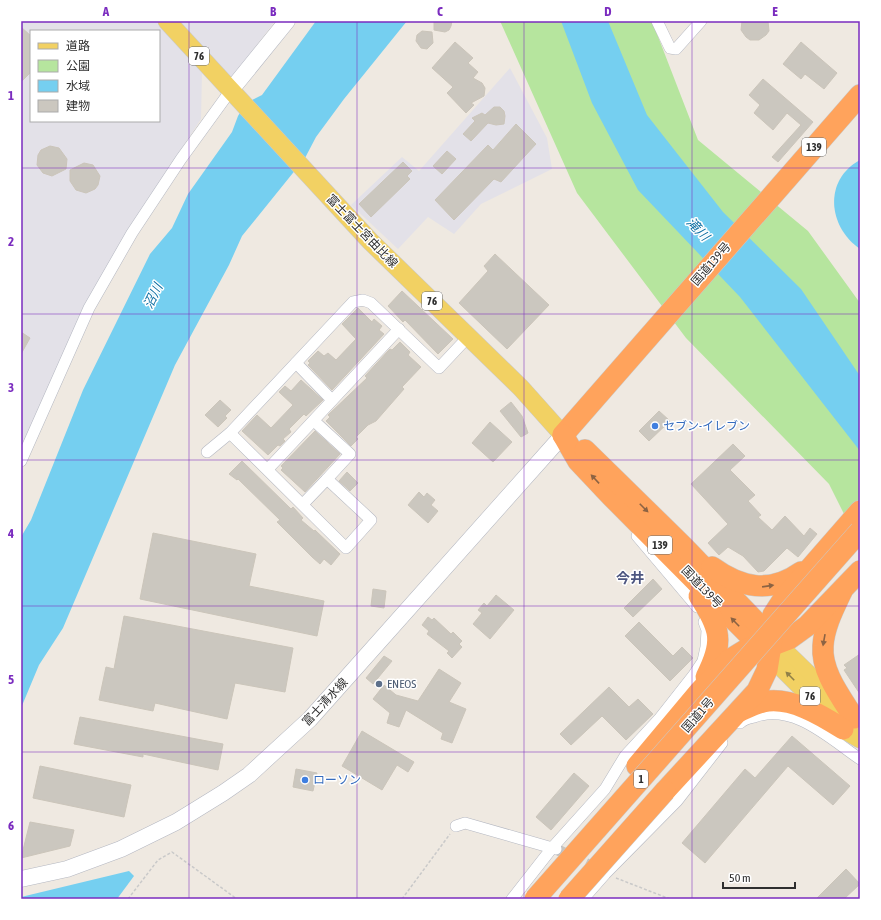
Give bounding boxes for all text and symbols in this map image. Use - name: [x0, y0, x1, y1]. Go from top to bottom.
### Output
- text: A: [102, 4, 110, 19]
- text: B: [270, 4, 277, 19]
- text: C: [437, 4, 443, 19]
- text: D: [604, 4, 612, 19]
- text: E: [772, 4, 778, 19]
- legend: [30, 30, 160, 122]
- text: 道路: [66, 39, 90, 53]
- road number: 76: [189, 47, 209, 65]
- text: 公園: [66, 59, 90, 73]
- text: 水域: [66, 79, 90, 93]
- text: 1: [8, 88, 14, 103]
- text: 建物: [66, 99, 90, 113]
- road number: 139: [802, 138, 826, 156]
- street label: 富士富士宮由比線: [324, 192, 400, 270]
- water label: 滝川: [684, 214, 714, 245]
- text: 2: [8, 234, 14, 249]
- street label: 国道139号: [688, 239, 734, 289]
- water label: 沼川: [141, 279, 166, 311]
- road number: 76: [422, 292, 442, 310]
- text: 3: [8, 380, 14, 395]
- place label: セブン-イレブン: [663, 419, 750, 433]
- marker: セブン-イレブン: [650, 421, 660, 431]
- one-way arrow: [591, 475, 600, 484]
- one-way arrow: [639, 503, 649, 512]
- text: 4: [7, 526, 14, 541]
- road number: 139: [648, 536, 672, 554]
- street label: 国道139号: [679, 563, 725, 611]
- district label: 今井: [616, 570, 644, 586]
- one-way arrow: [761, 583, 774, 589]
- one-way arrow: [730, 617, 740, 627]
- one-way arrow: [821, 634, 827, 647]
- one-way arrow: [785, 671, 795, 681]
- text: 5: [8, 672, 14, 687]
- street label: 富士清水線: [299, 675, 351, 729]
- place label: ENEOS: [387, 677, 416, 691]
- marker: ENEOS: [374, 679, 384, 689]
- road number: 76: [800, 687, 820, 705]
- street label: 国道1号: [679, 695, 717, 735]
- road number: 1: [634, 770, 648, 788]
- place label: ローソン: [313, 773, 361, 787]
- marker: ローソン: [300, 775, 310, 785]
- text: 6: [8, 818, 14, 833]
- scale bar: [723, 864, 795, 890]
- text: 50 m: [729, 871, 751, 885]

